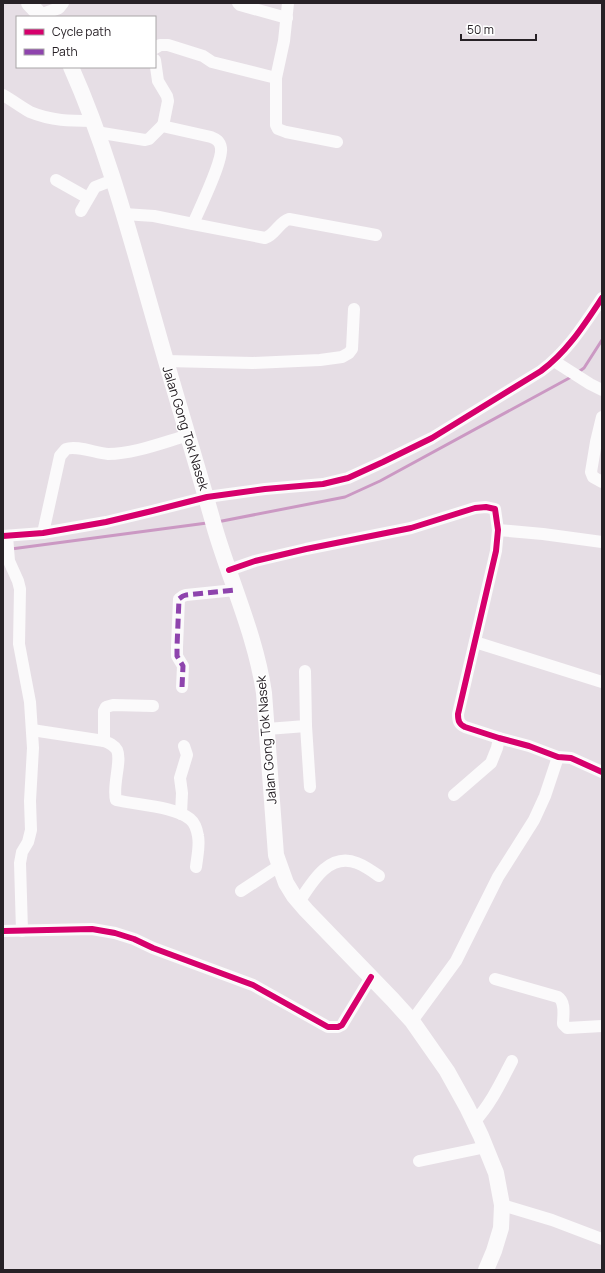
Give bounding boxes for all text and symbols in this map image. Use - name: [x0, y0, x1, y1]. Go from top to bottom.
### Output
- legend: [16, 16, 156, 68]
- scale bar: [461, 16, 536, 42]
- text: 50 m: [467, 21, 494, 38]
- text: Cycle path: [52, 23, 111, 40]
- text: Path: [52, 43, 78, 60]
- street label: Jalan Gong Tok Nasek: [159, 364, 214, 493]
- street label: Jalan Gong Tok Nasek: [251, 674, 281, 805]

